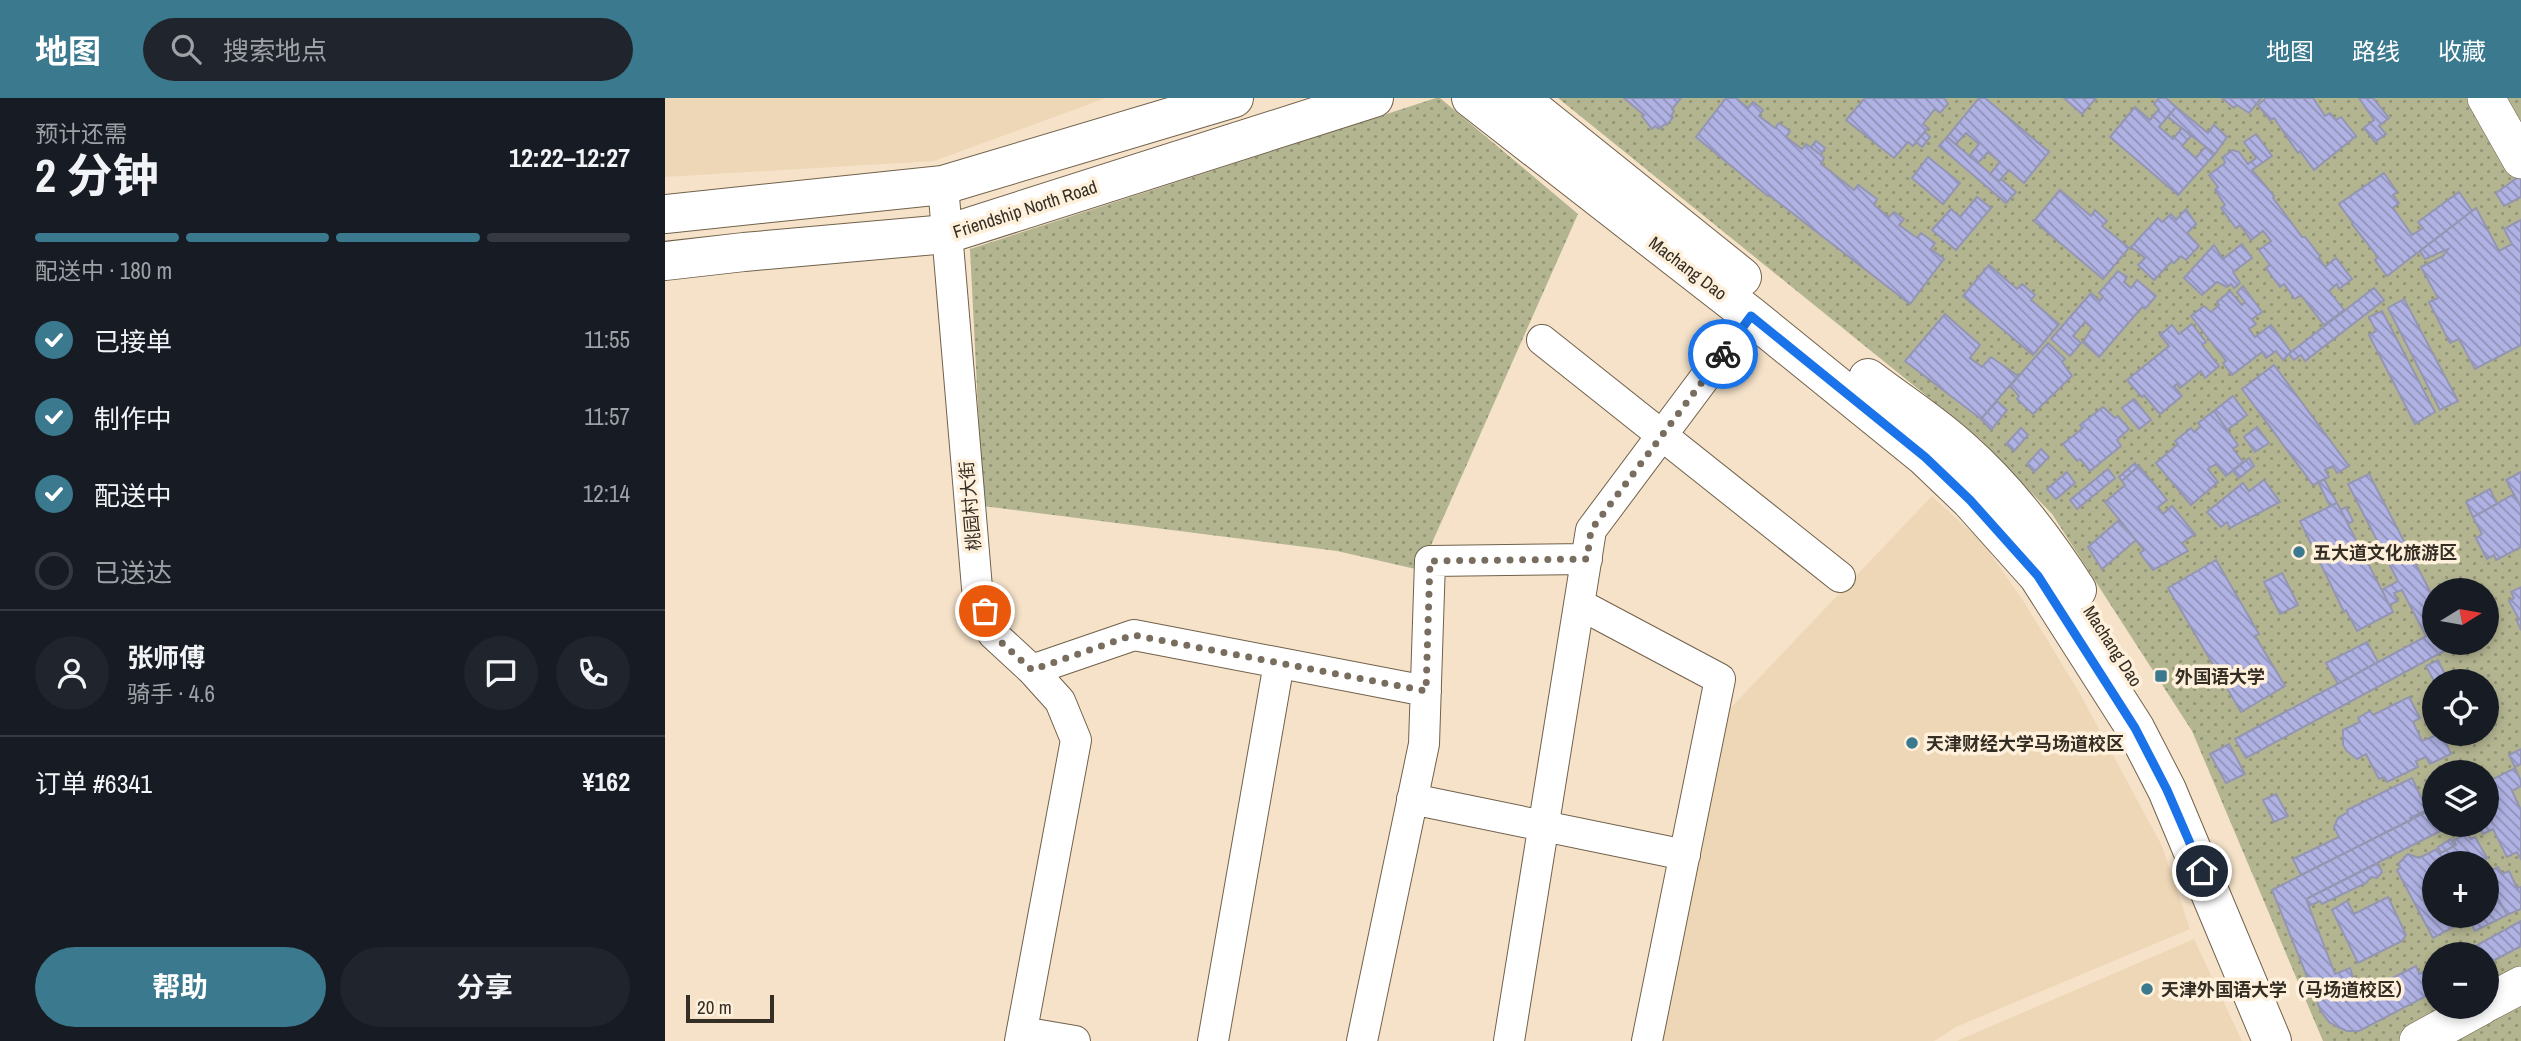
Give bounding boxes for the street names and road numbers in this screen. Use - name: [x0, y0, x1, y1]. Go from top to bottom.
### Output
- street label: Friendship North Road: [950, 174, 1100, 244]
- street label: Machang Dao: [1644, 230, 1732, 306]
- street label: 桃园村大街: [954, 460, 986, 552]
- street label: Machang Dao: [2077, 601, 2149, 691]

